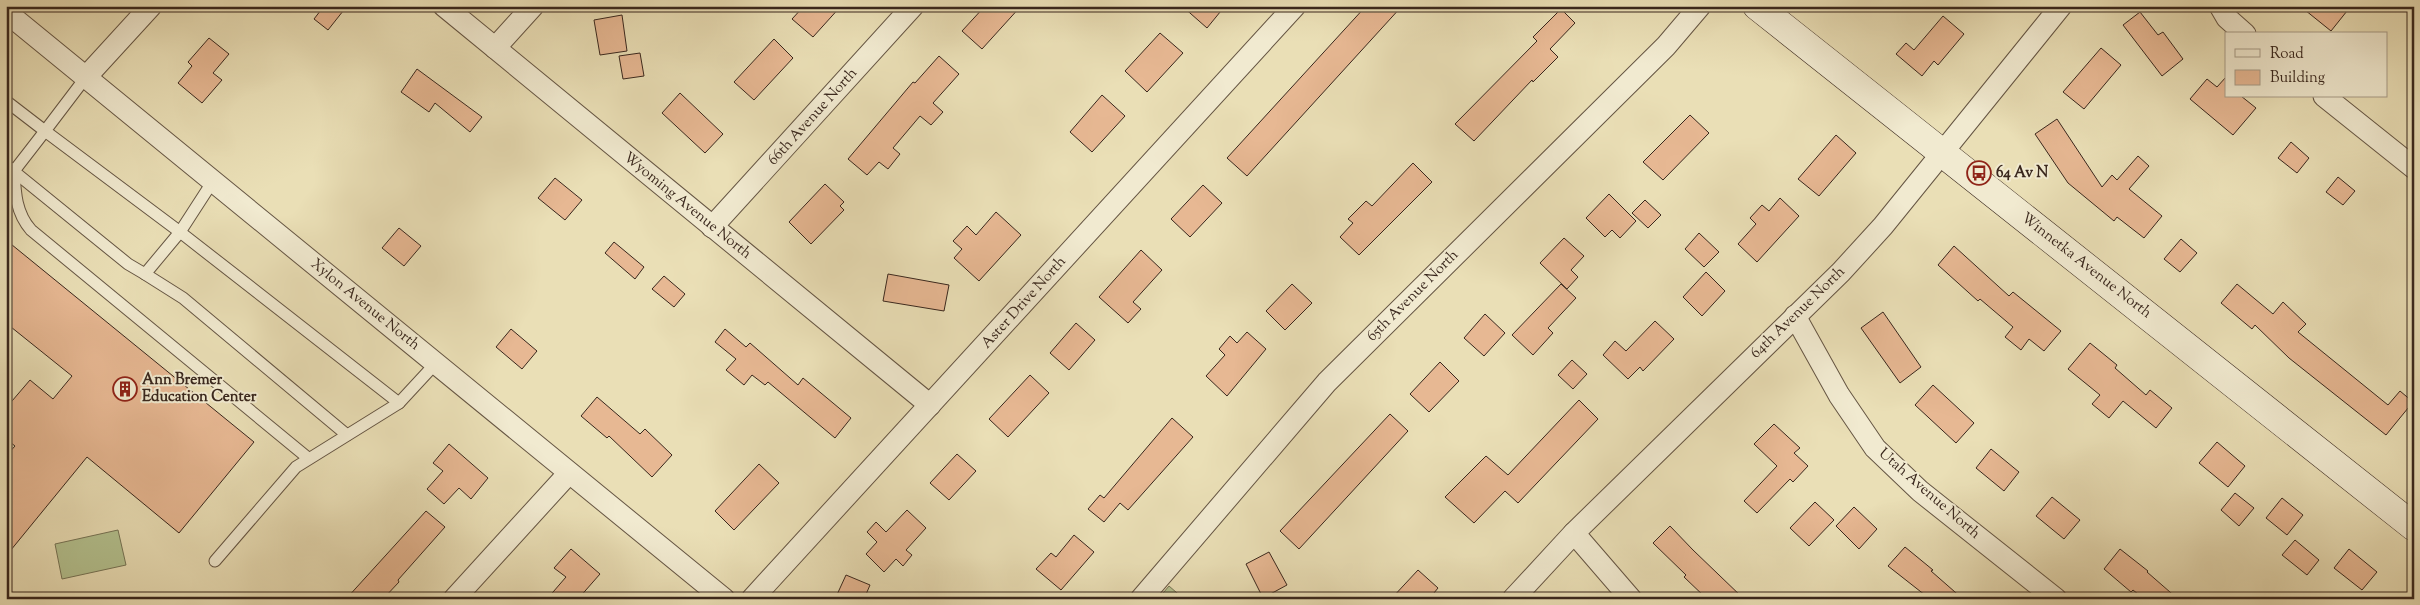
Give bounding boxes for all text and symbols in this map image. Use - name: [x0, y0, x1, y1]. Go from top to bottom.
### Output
- legend: [2225, 32, 2388, 98]
- text: Road: [2270, 44, 2304, 65]
- street label: 66th Avenue North: [763, 63, 863, 170]
- text: Building: [2270, 68, 2325, 89]
- street label: Wyoming Avenue North: [618, 148, 756, 265]
- bus stop icon: 64 Av N: [1966, 160, 1992, 186]
- place label: 64 Av N: [1996, 163, 2048, 184]
- street label: Winnetka Avenue North: [2016, 208, 2156, 324]
- street label: 65th Avenue North: [1362, 245, 1464, 347]
- street label: Aster Drive North: [977, 252, 1071, 354]
- street label: Xylon Avenue North: [306, 254, 424, 356]
- street label: 64th Avenue North: [1746, 262, 1850, 364]
- place label: Ann Bremer Education Center: [142, 370, 257, 408]
- building icon: Ann Bremer Education Center: [112, 376, 138, 402]
- street label: Utah Avenue North: [1873, 444, 1985, 544]

